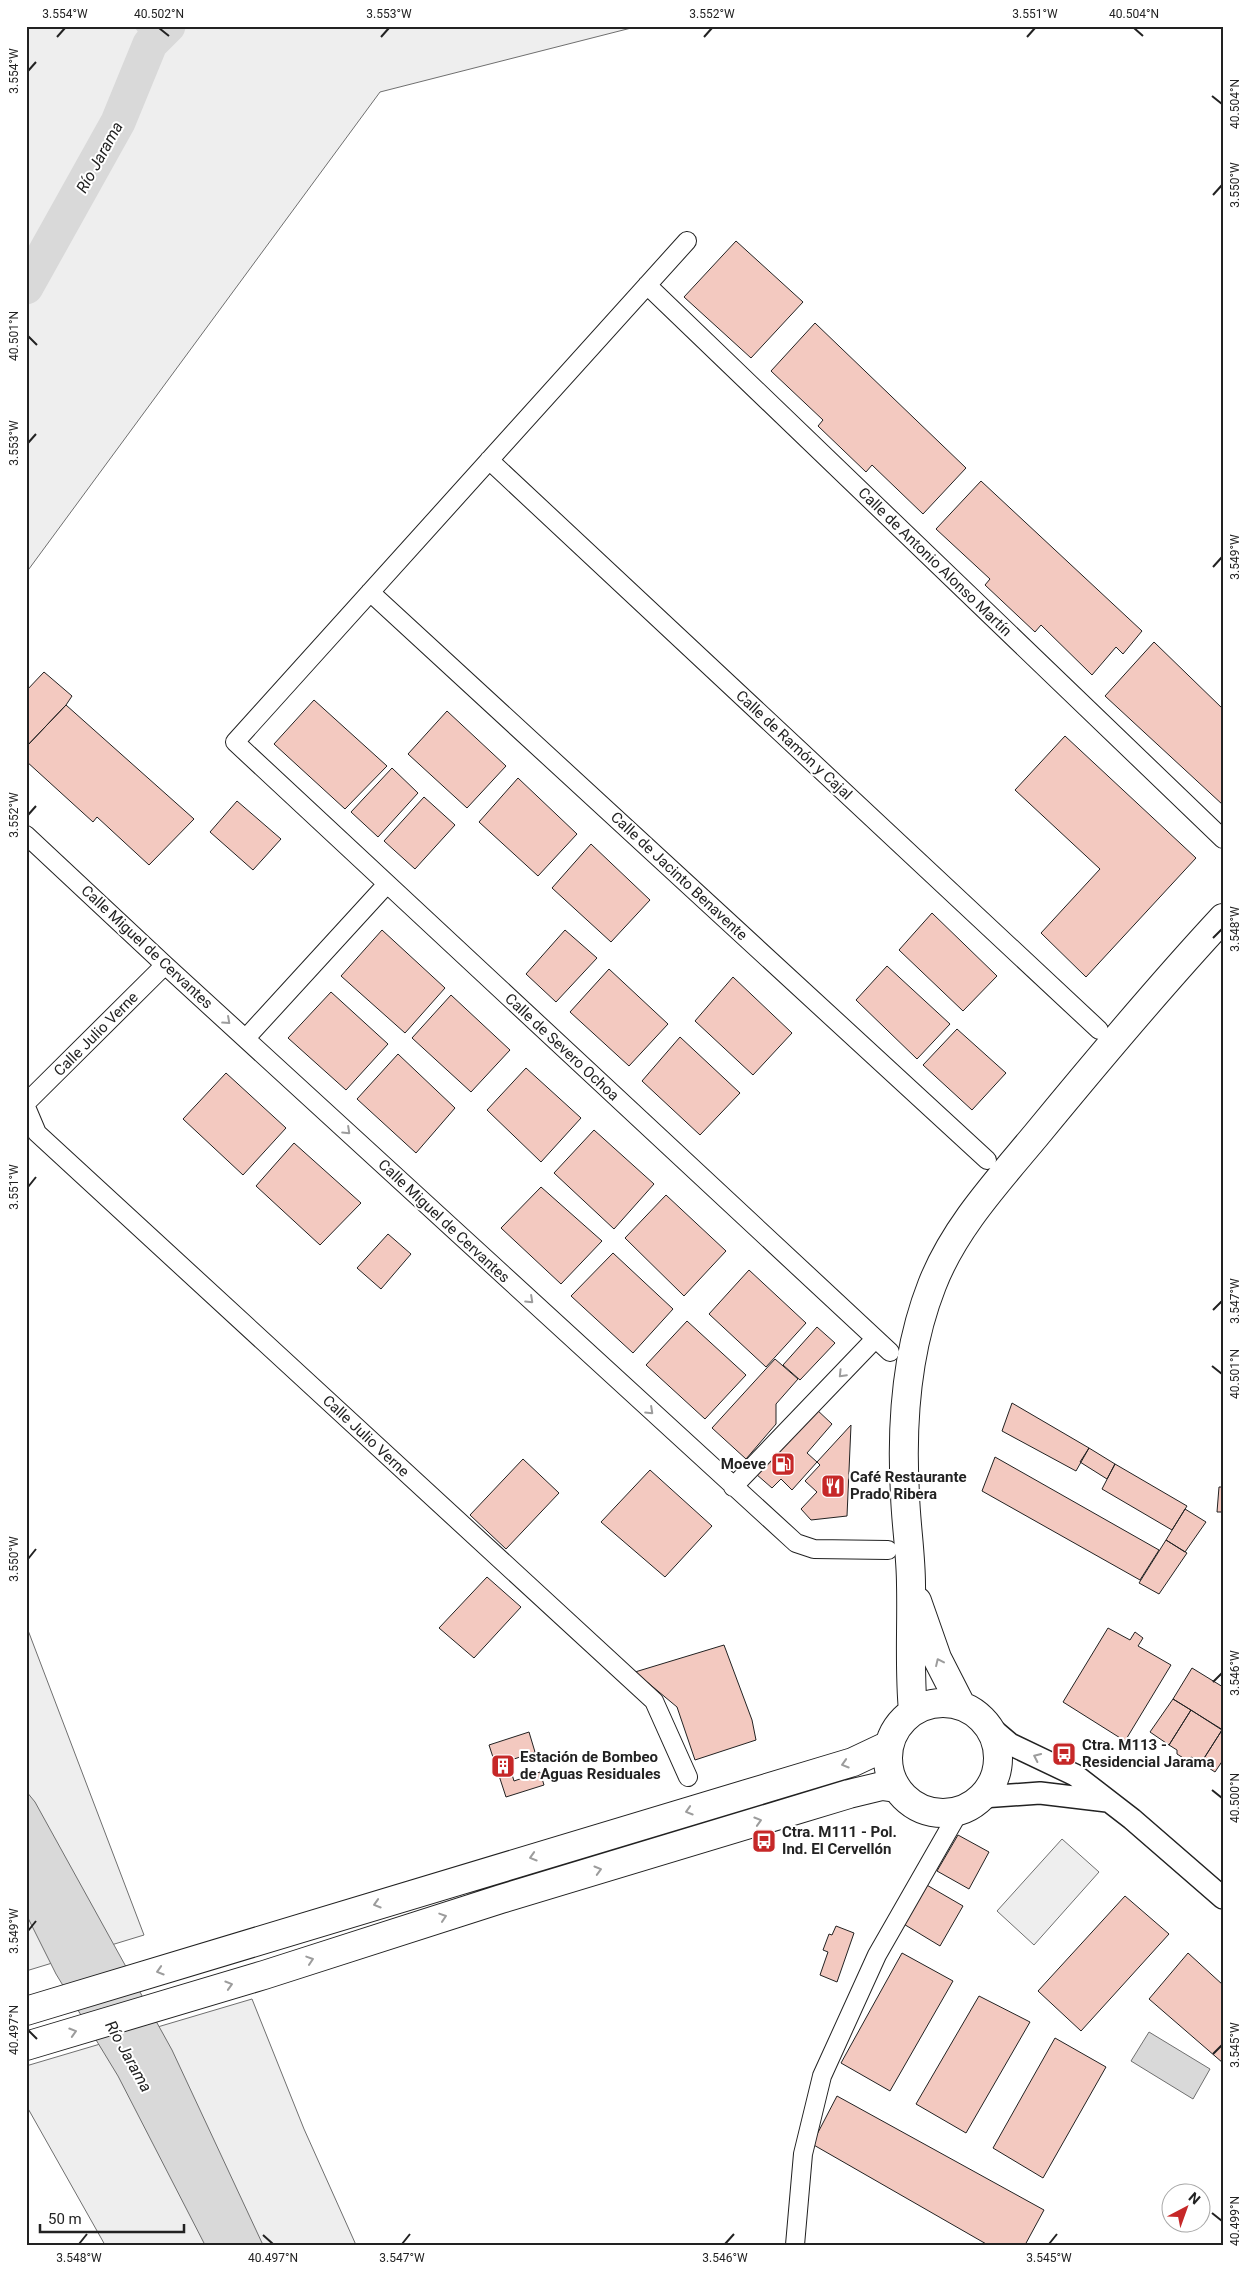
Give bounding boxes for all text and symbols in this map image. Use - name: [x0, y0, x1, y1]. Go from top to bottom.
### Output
- text: 3.554°W: [42, 7, 88, 21]
- text: 40.502°N: [134, 7, 184, 21]
- text: 3.553°W: [366, 7, 412, 21]
- text: 3.552°W: [689, 7, 735, 21]
- text: 3.551°W: [1012, 7, 1058, 21]
- text: 40.504°N: [1109, 7, 1159, 21]
- text: 3.554°W: [7, 48, 21, 94]
- text: 40.504°N: [1228, 79, 1242, 129]
- water label: Río Jarama: [72, 118, 127, 196]
- text: 3.550°W: [1228, 162, 1242, 208]
- text: 40.501°N: [7, 311, 21, 361]
- text: 3.553°W: [7, 420, 21, 466]
- street label: Calle de Antonio Alonso Martín: [854, 484, 1016, 640]
- text: 3.549°W: [1228, 534, 1242, 580]
- street label: Calle de Ramón y Cajal: [732, 686, 856, 804]
- text: 3.552°W: [7, 792, 21, 838]
- street label: Calle de Jacinto Benavente: [607, 808, 751, 944]
- street label: Calle Miguel de Cervantes: [78, 881, 216, 1013]
- text: 3.548°W: [1228, 906, 1242, 952]
- street label: Calle Julio Verne: [50, 988, 142, 1080]
- street label: Calle de Severo Ochoa: [501, 990, 623, 1104]
- one-way arrow: [221, 1015, 230, 1024]
- one-way arrow: [341, 1125, 350, 1134]
- street label: Calle Miguel de Cervantes: [375, 1155, 513, 1287]
- text: 3.551°W: [7, 1164, 21, 1210]
- text: 3.547°W: [1228, 1278, 1242, 1324]
- one-way arrow: [525, 1295, 534, 1304]
- text: 40.501°N: [1228, 1349, 1242, 1399]
- one-way arrow: [838, 1368, 847, 1377]
- street label: Calle Julio Verne: [319, 1391, 413, 1481]
- one-way arrow: [644, 1405, 653, 1414]
- fuel station icon: Moeve: [770, 1451, 796, 1477]
- place label: Moeve: [721, 1455, 766, 1473]
- place label: Café Restaurante Prado Ribera: [850, 1468, 967, 1503]
- restaurant icon: Café Restaurante Prado Ribera: [820, 1473, 846, 1499]
- text: 3.550°W: [7, 1536, 21, 1582]
- text: 3.546°W: [1228, 1650, 1242, 1696]
- one-way arrow: [935, 1658, 946, 1667]
- place label: Ctra. M113 - Residencial Jarama: [1082, 1736, 1215, 1771]
- bus stop icon: Ctra. M113 - Residencial Jarama: [1051, 1741, 1077, 1767]
- place label: Estación de Bombeo de Aguas Residuales: [520, 1748, 661, 1783]
- building icon: Estación de Bombeo de Aguas Residuales: [490, 1753, 516, 1779]
- one-way arrow: [1033, 1753, 1042, 1763]
- one-way arrow: [841, 1759, 849, 1769]
- text: 40.500°N: [1228, 1773, 1242, 1823]
- one-way arrow: [685, 1805, 693, 1815]
- one-way arrow: [753, 1817, 761, 1827]
- place label: Ctra. M111 - Pol. Ind. El Cervellón: [782, 1823, 897, 1858]
- bus stop icon: Ctra. M111 - Pol. Ind. El Cervellón: [751, 1828, 777, 1854]
- one-way arrow: [530, 1852, 538, 1862]
- one-way arrow: [594, 1866, 602, 1876]
- one-way arrow: [374, 1898, 382, 1908]
- text: 3.549°W: [7, 1908, 21, 1954]
- one-way arrow: [438, 1913, 447, 1923]
- one-way arrow: [305, 1955, 314, 1965]
- one-way arrow: [157, 1965, 165, 1975]
- one-way arrow: [224, 1981, 232, 1991]
- text: 40.497°N: [7, 2005, 21, 2055]
- water label: Río Jarama: [101, 2017, 156, 2095]
- text: 3.545°W: [1228, 2022, 1242, 2068]
- one-way arrow: [68, 2028, 77, 2038]
- north arrow: [1162, 2184, 1212, 2234]
- text: N: [1186, 2189, 1204, 2207]
- text: 40.499°N: [1228, 2196, 1242, 2246]
- scale bar: [40, 2201, 184, 2233]
- text: 50 m: [48, 2210, 82, 2228]
- text: 3.548°W: [56, 2251, 102, 2265]
- text: 40.497°N: [248, 2251, 298, 2265]
- text: 3.547°W: [379, 2251, 425, 2265]
- text: 3.546°W: [702, 2251, 748, 2265]
- text: 3.545°W: [1026, 2251, 1072, 2265]

